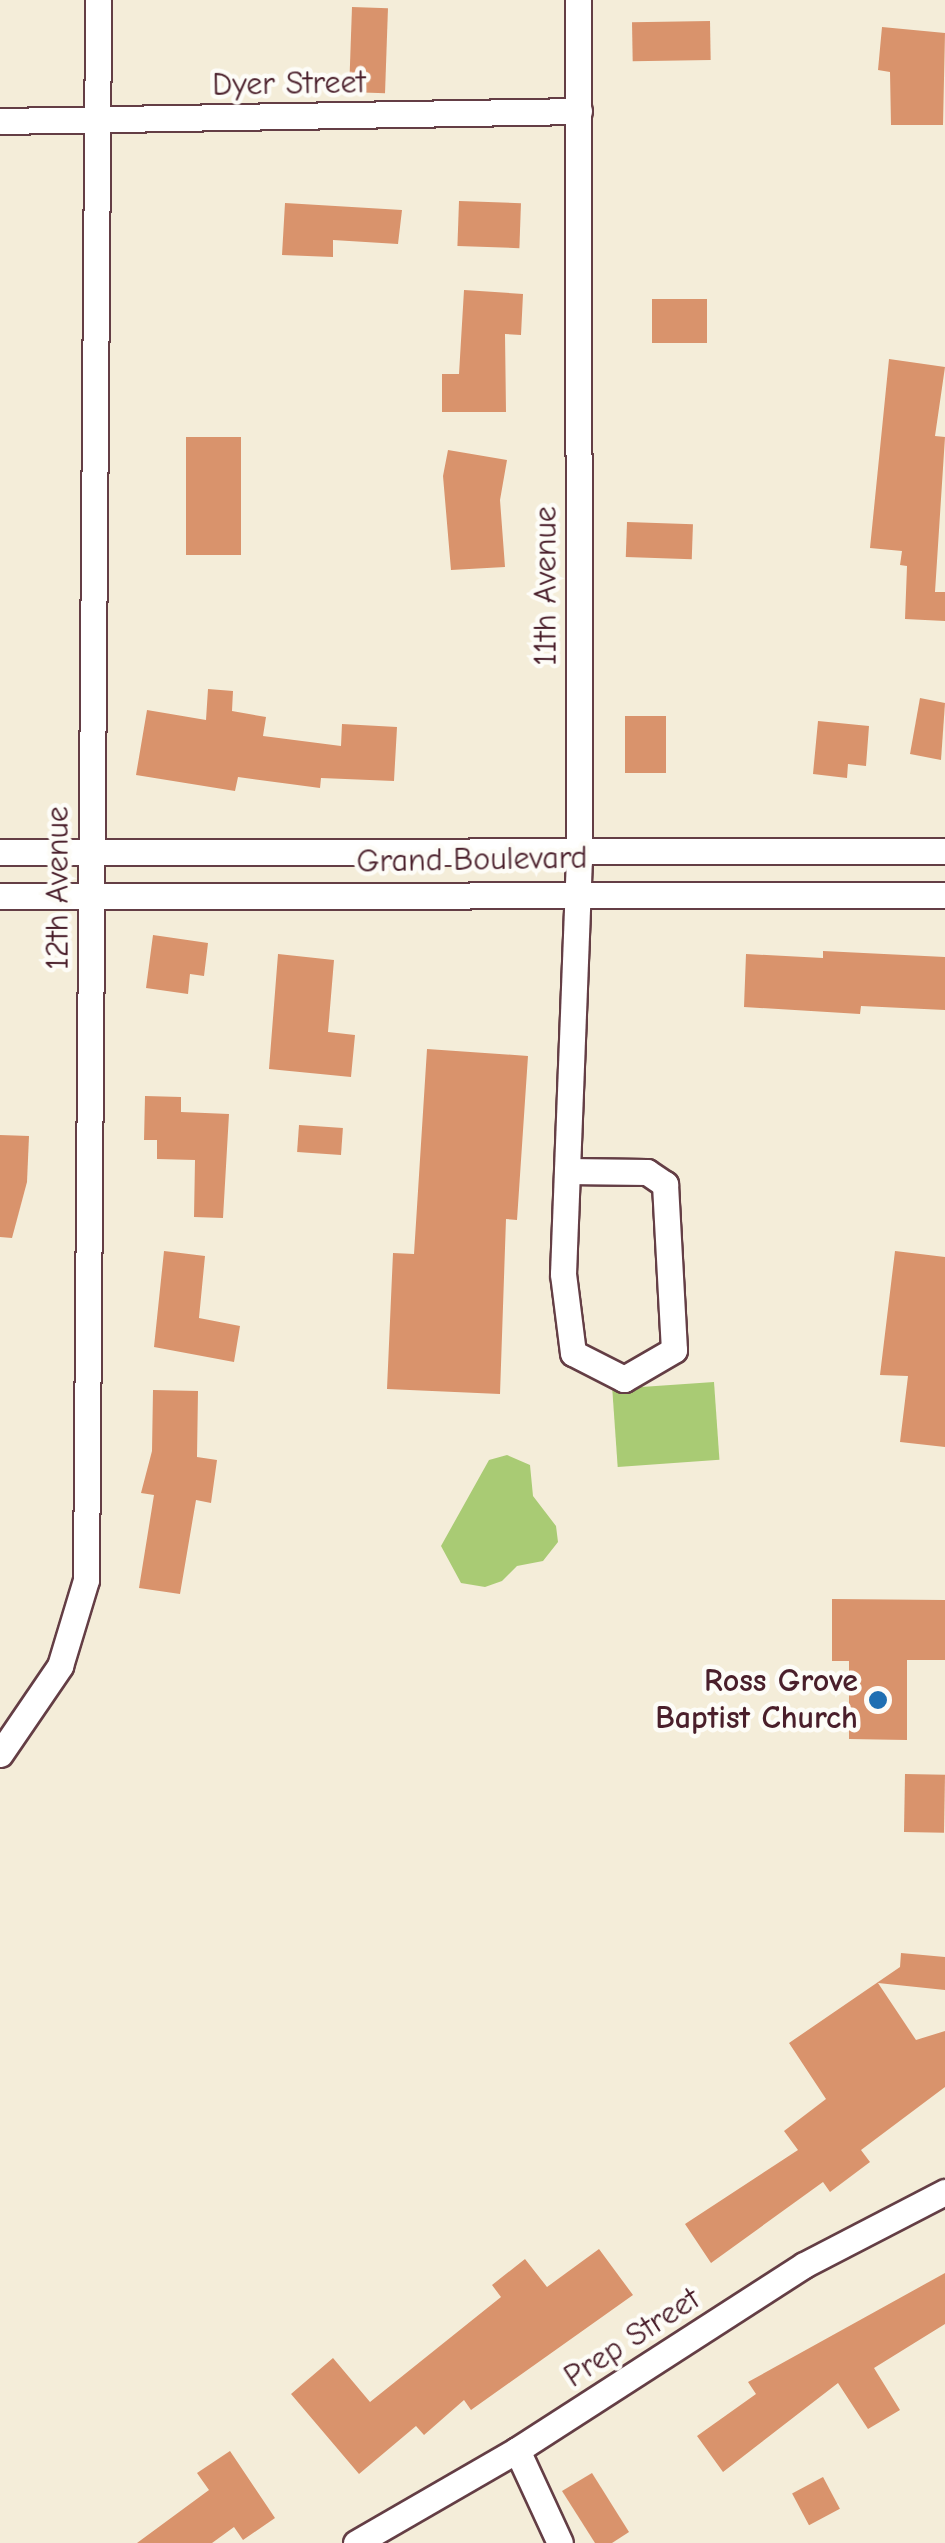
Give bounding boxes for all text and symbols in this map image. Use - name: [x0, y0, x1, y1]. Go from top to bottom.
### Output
- street label: Dyer Street: [212, 63, 366, 105]
- street label: 11th Avenue: [527, 506, 565, 666]
- street label: 12th Avenue: [39, 806, 77, 970]
- street label: Grand Boulevard: [356, 839, 588, 881]
- place label: Ross Grove Baptist Church: [655, 1663, 858, 1738]
- marker: Ross Grove Baptist Church: [867, 1689, 889, 1711]
- street label: Prep Street: [557, 2280, 707, 2396]

